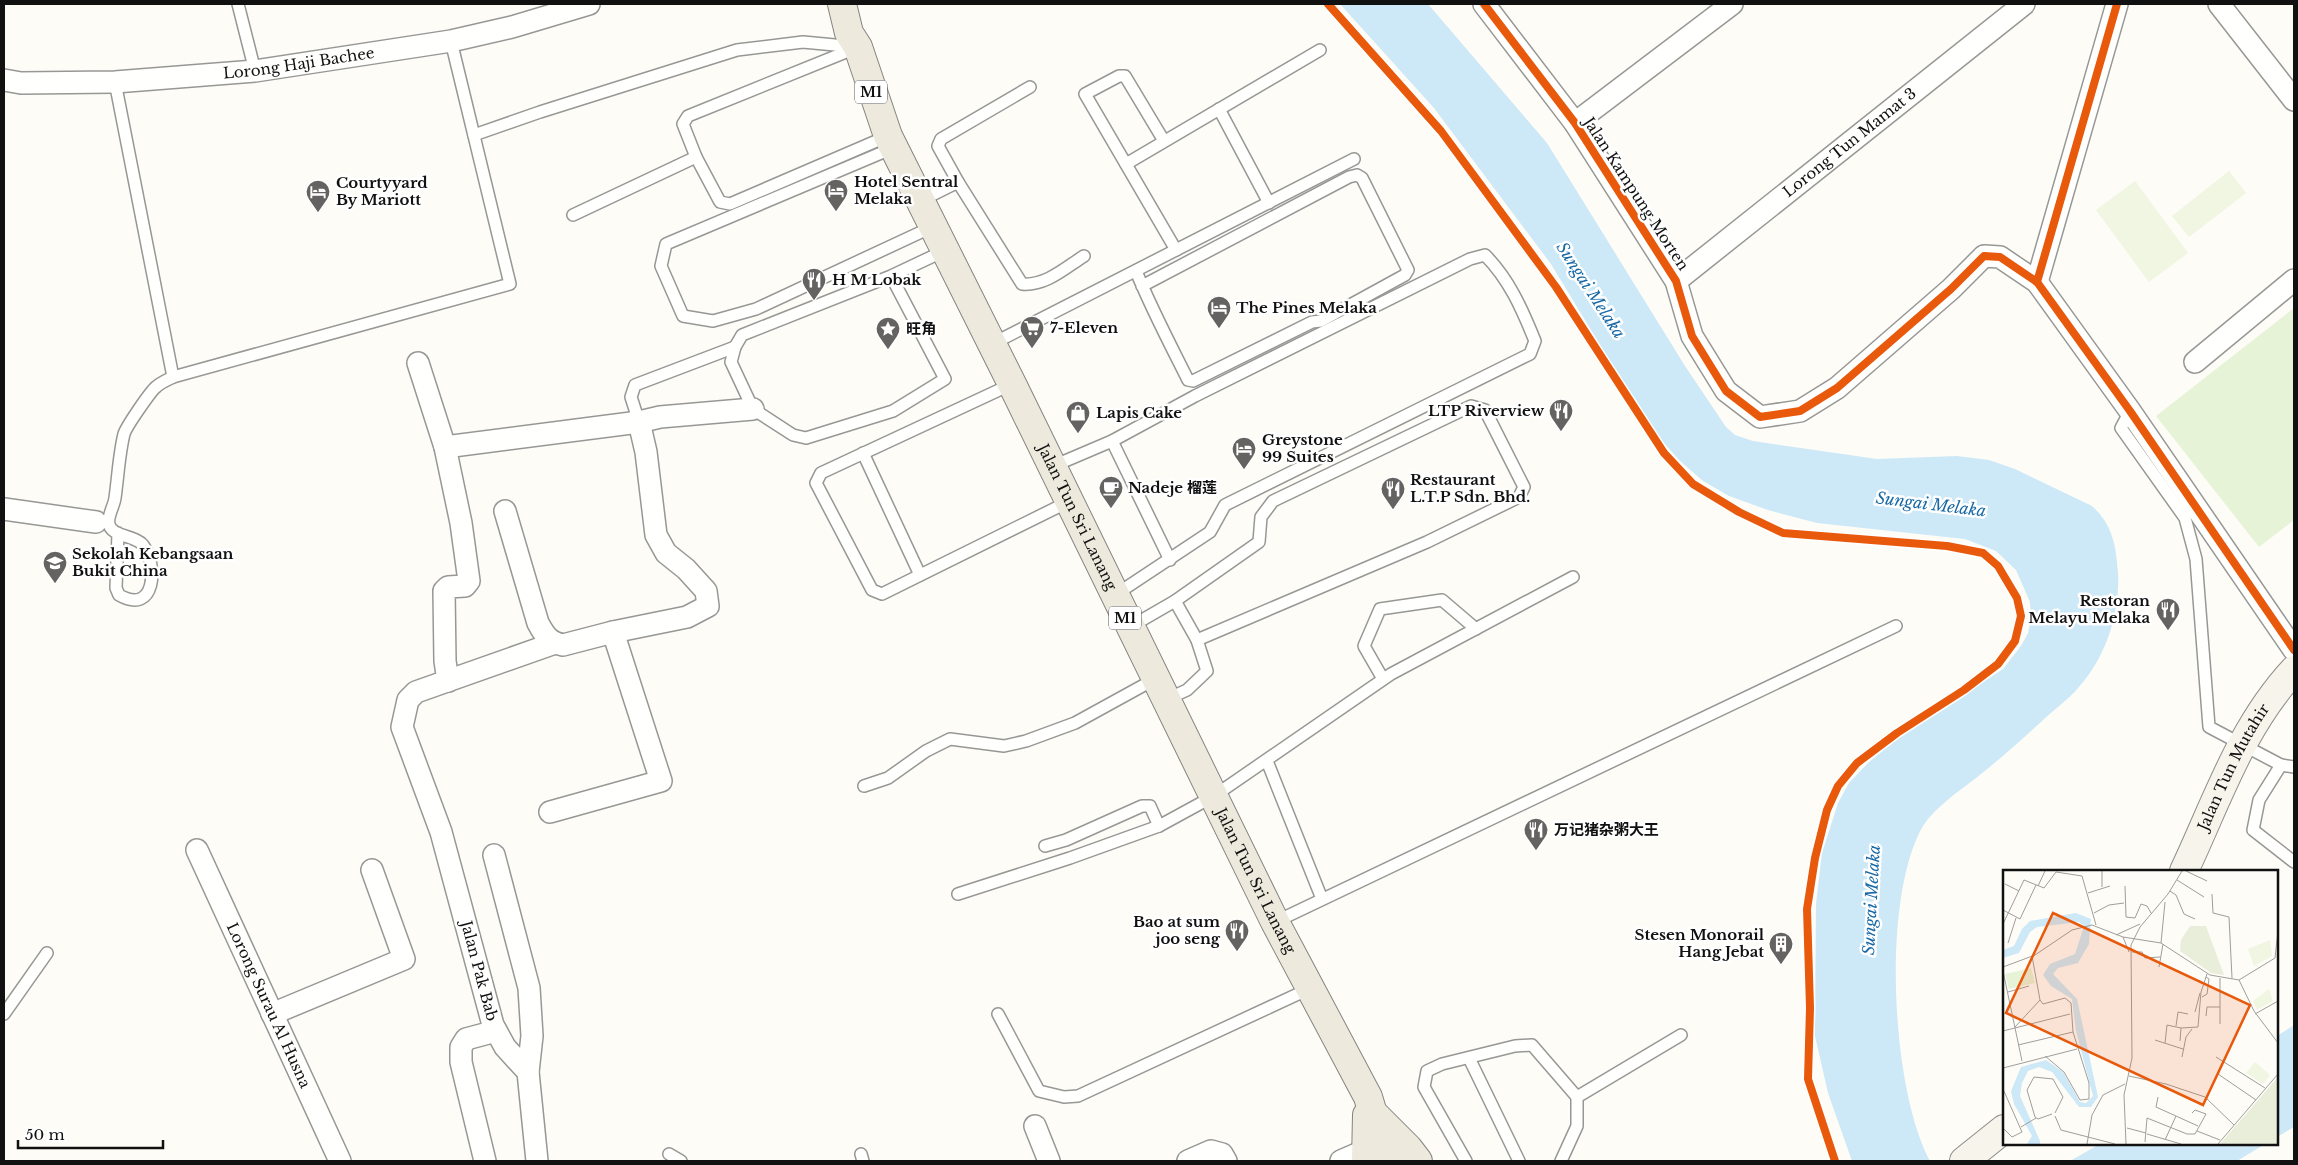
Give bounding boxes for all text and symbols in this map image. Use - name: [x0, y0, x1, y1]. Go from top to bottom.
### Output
- street label: Lorong Haji Bachee: [222, 43, 376, 82]
- road number: M1: [855, 80, 887, 104]
- street label: Lorong Tun Mamat 3: [1779, 84, 1920, 201]
- street label: Jalan Kampung Morten: [1579, 112, 1693, 274]
- place label: Hotel Sentral Melaka: [854, 172, 959, 208]
- place label: Courtyyard By Mariott: [336, 173, 428, 209]
- hotel icon: Hotel Sentral Melaka: [823, 178, 849, 212]
- hotel icon: Courtyyard By Mariott: [305, 179, 331, 213]
- water label: Sungai Melaka: [1552, 238, 1630, 342]
- restaurant icon: H M Lobak: [801, 267, 827, 301]
- place label: H M Lobak: [832, 270, 922, 289]
- hotel icon: The Pines Melaka: [1206, 295, 1232, 329]
- place label: The Pines Melaka: [1236, 298, 1377, 317]
- supermarket icon: 7-Eleven: [1019, 315, 1045, 349]
- place icon: 旺角: [875, 316, 901, 350]
- place label: 7-Eleven: [1050, 318, 1118, 337]
- place label: 旺角: [906, 319, 936, 338]
- restaurant icon: LTP Riverview: [1548, 398, 1574, 432]
- shop icon: Lapis Cake: [1065, 400, 1091, 434]
- place label: LTP Riverview: [1428, 401, 1545, 420]
- place label: Lapis Cake: [1096, 403, 1182, 422]
- place label: Greystone 99 Suites: [1262, 430, 1343, 466]
- hotel icon: Greystone 99 Suites: [1231, 436, 1257, 470]
- street label: Jalan Tun Sri Lanang: [1033, 439, 1122, 594]
- place label: Restaurant L.T.P Sdn. Bhd.: [1410, 470, 1530, 506]
- cafe icon: Nadeje 榴莲: [1098, 475, 1124, 509]
- restaurant icon: Restaurant L.T.P Sdn. Bhd.: [1380, 476, 1406, 510]
- place label: Nadeje 榴莲: [1128, 478, 1217, 497]
- water label: Sungai Melaka: [1875, 487, 1987, 521]
- place label: Sekolah Kebangsaan Bukit China: [72, 544, 234, 580]
- school or university icon: Sekolah Kebangsaan Bukit China: [42, 550, 68, 584]
- place label: Restoran Melayu Melaka: [2028, 591, 2150, 627]
- restaurant icon: Restoran Melayu Melaka: [2155, 597, 2181, 631]
- road number: M1: [1109, 606, 1141, 630]
- street label: Jalan Tun Mutahir: [2193, 699, 2274, 835]
- street label: Jalan Tun Sri Lanang: [1211, 803, 1301, 958]
- restaurant icon: 万记猪杂粥大王: [1523, 817, 1549, 851]
- place label: 万记猪杂粥大王: [1554, 820, 1659, 839]
- water label: Sungai Melaka: [1858, 844, 1884, 956]
- inset map: [2003, 870, 2278, 1145]
- place label: Bao at sum joo seng: [1133, 912, 1221, 948]
- street label: Jalan Pak Bab: [456, 917, 502, 1023]
- restaurant icon: Bao at sum joo seng: [1224, 918, 1250, 952]
- street label: Lorong Surau Al Husna: [223, 919, 315, 1091]
- place label: Stesen Monorail Hang Jebat: [1635, 925, 1765, 961]
- building icon: Stesen Monorail Hang Jebat: [1768, 931, 1794, 965]
- scale bar: [18, 1118, 162, 1150]
- text: 50 m: [25, 1125, 65, 1144]

